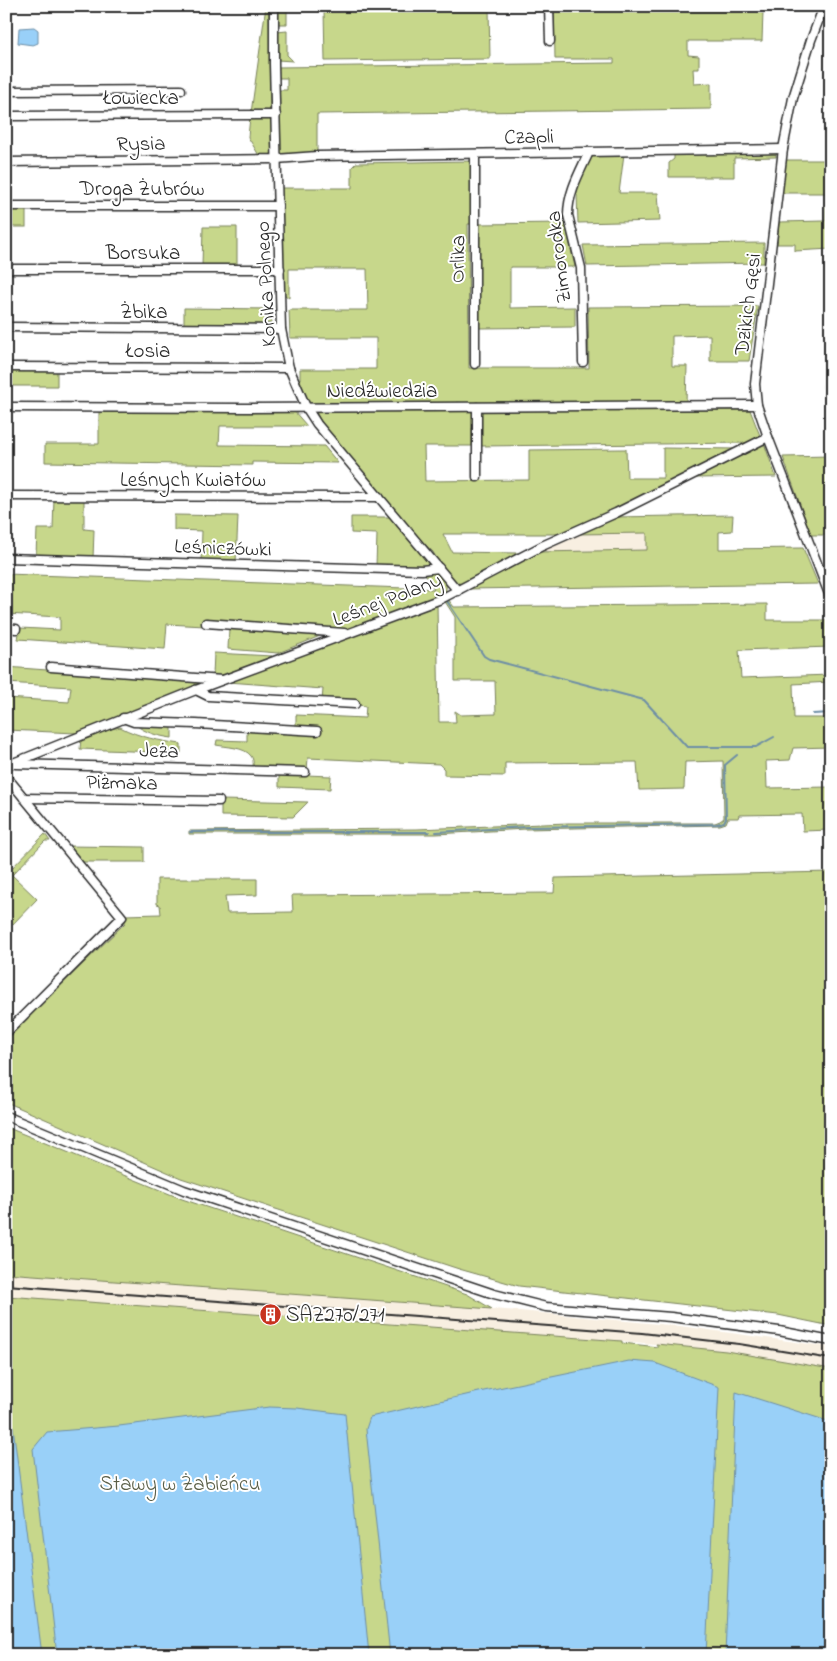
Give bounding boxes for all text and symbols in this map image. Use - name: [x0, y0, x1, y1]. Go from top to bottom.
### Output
- street label: Łowiecka: [102, 84, 179, 114]
- street label: Czapli: [504, 123, 554, 153]
- street label: Rysia: [116, 130, 166, 162]
- street label: Droga Żubrów: [78, 175, 205, 207]
- street label: Zimorodka: [539, 209, 581, 305]
- street label: Konika Polnego: [249, 220, 287, 348]
- street label: Orlika: [444, 235, 474, 283]
- street label: Borsuka: [105, 239, 180, 269]
- street label: Dzikich Gęsi: [728, 252, 770, 358]
- street label: Żbika: [120, 298, 168, 328]
- street label: Łosia: [125, 337, 170, 367]
- street label: Niedźwiedzia: [327, 377, 437, 407]
- street label: Leśnych Kwiatów: [120, 466, 266, 498]
- street label: Leśniczówki: [174, 532, 272, 566]
- street label: Leśnej Polany: [329, 566, 448, 637]
- street label: Jeża: [139, 736, 179, 768]
- street label: Piżmaka: [86, 768, 158, 800]
- place label: SAZ270/271: [286, 1301, 385, 1331]
- building icon: SAZ270/271: [258, 1302, 282, 1326]
- park label: Stawy w Żabieńcu: [100, 1470, 260, 1502]

